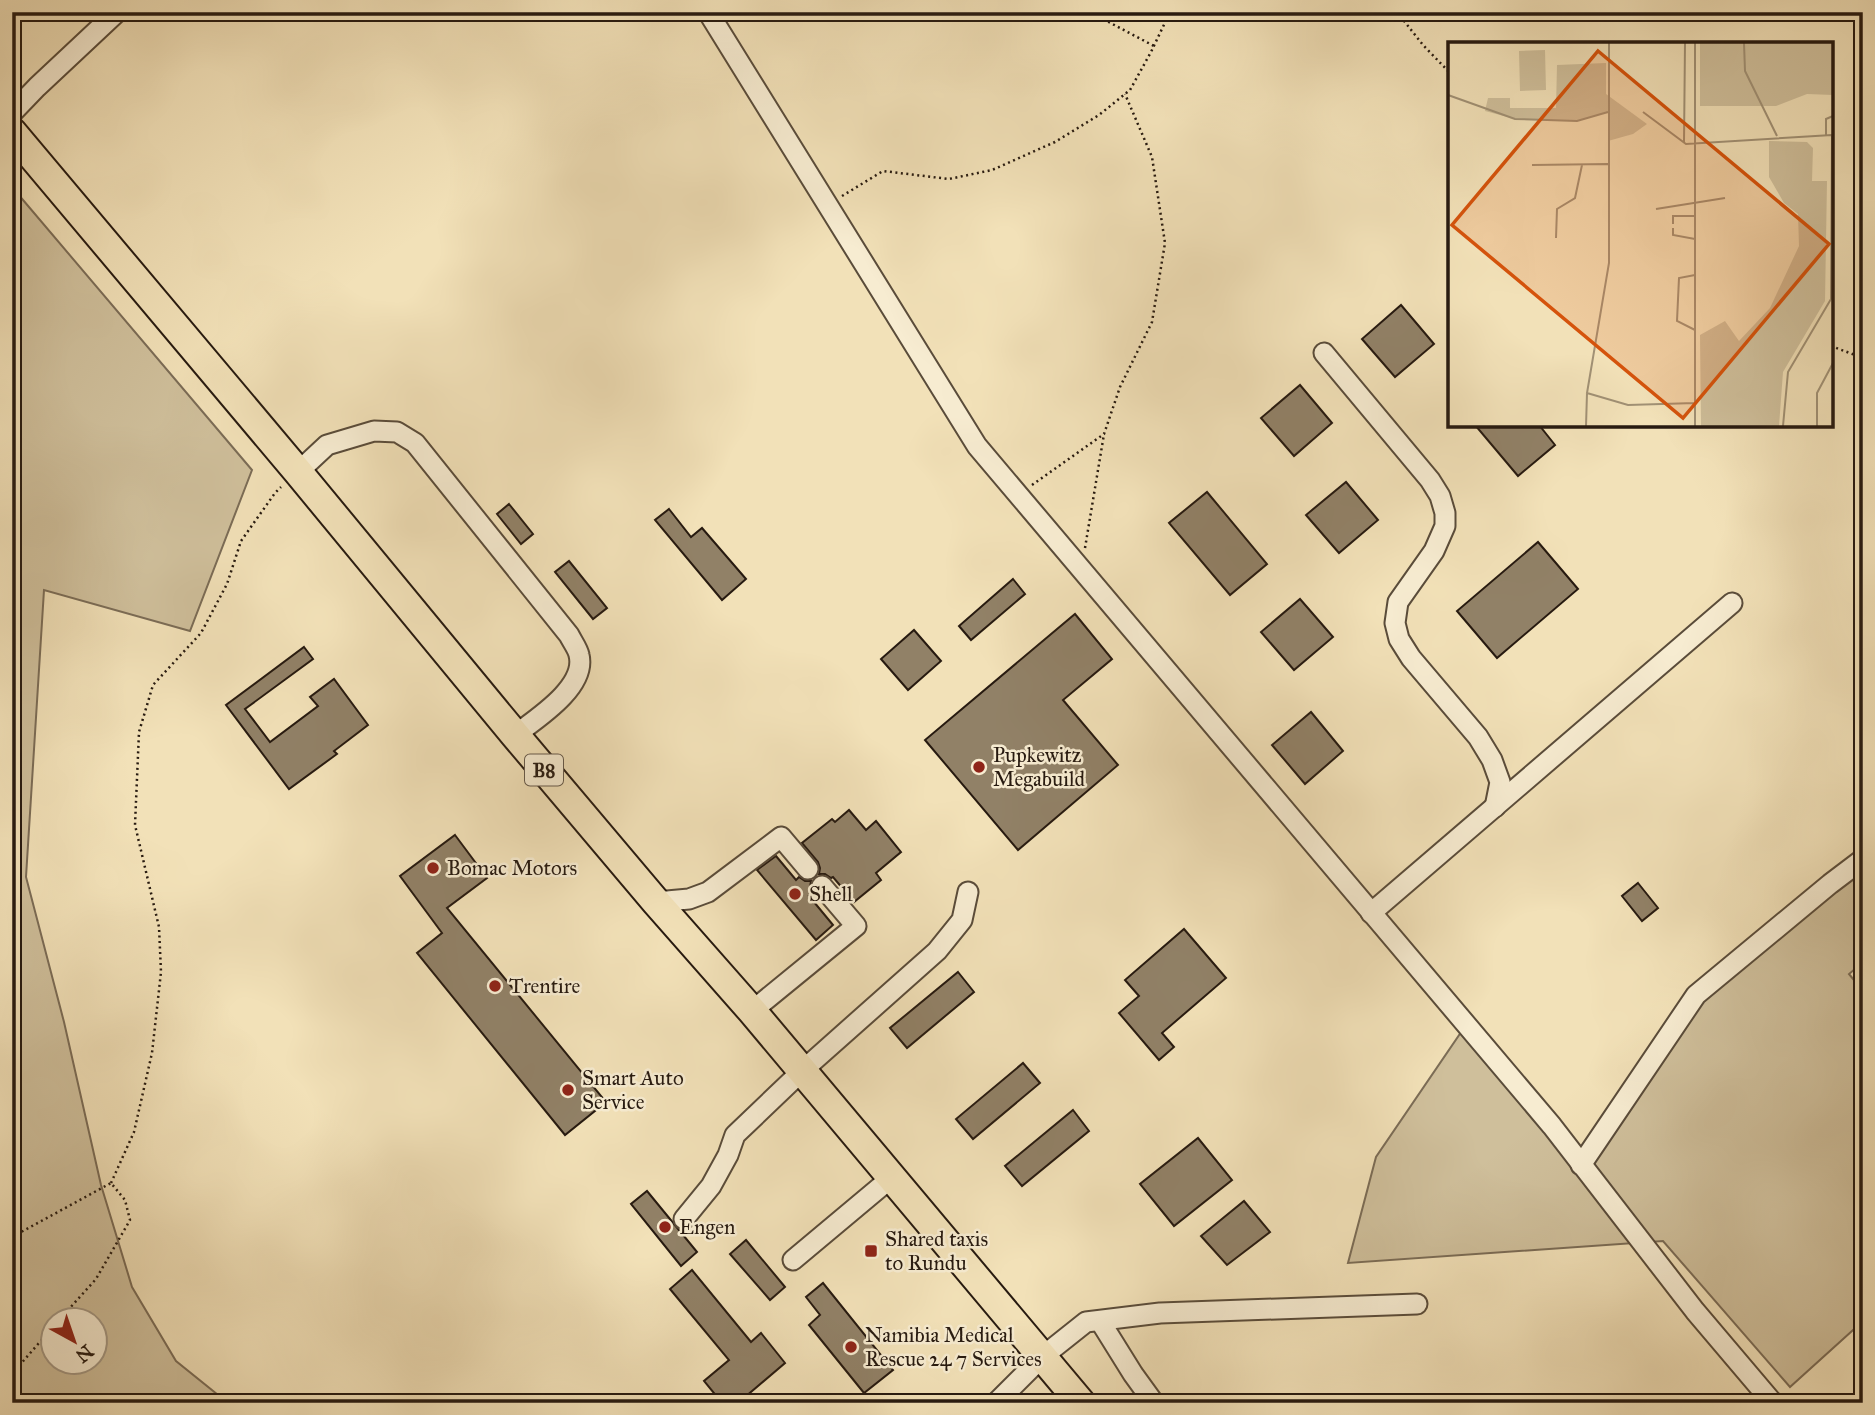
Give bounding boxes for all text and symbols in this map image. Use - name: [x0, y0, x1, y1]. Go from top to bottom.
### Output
- inset map: [1448, 42, 1833, 427]
- place label: Pupkewitz Megabuild: [993, 742, 1086, 792]
- road number: B8: [525, 754, 563, 786]
- marker: Pupkewitz Megabuild: [971, 759, 987, 775]
- place label: Bomac Motors: [447, 855, 577, 881]
- marker: Bomac Motors: [425, 860, 441, 876]
- place label: Shell: [809, 881, 853, 907]
- marker: Shell: [787, 886, 803, 902]
- place label: Trentire: [509, 973, 581, 999]
- marker: Trentire: [487, 978, 503, 994]
- place label: Smart Auto Service: [582, 1065, 684, 1115]
- marker: Smart Auto Service: [560, 1082, 576, 1098]
- place label: Engen: [679, 1214, 735, 1240]
- marker: Engen: [657, 1219, 673, 1235]
- place label: Shared taxis to Rundu: [885, 1226, 988, 1276]
- marker: Shared taxis to Rundu: [863, 1243, 879, 1259]
- north arrow: [38, 1306, 108, 1376]
- place label: Namibia Medical Rescue 24 7 Services: [865, 1322, 1042, 1372]
- marker: Namibia Medical Rescue 24 7 Services: [843, 1339, 859, 1355]
- text: N: [71, 1340, 98, 1368]

